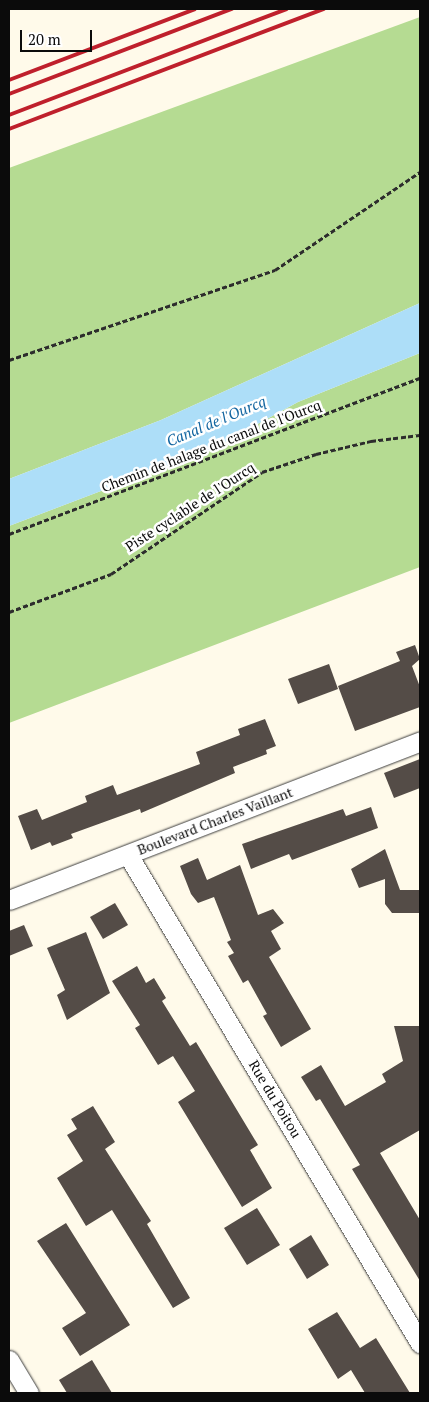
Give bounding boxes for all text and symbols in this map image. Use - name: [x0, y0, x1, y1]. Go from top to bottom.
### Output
- scale bar: [22, 20, 95, 52]
- text: 20 m: [28, 29, 61, 49]
- water label: Canal de l'Ourcq: [164, 392, 268, 450]
- street label: Chemin de halage du canal de l'Ourcq: [99, 396, 323, 496]
- street label: Piste cyclable de l'Ourcq: [122, 459, 258, 555]
- street label: Boulevard Charles Vaillant: [135, 784, 295, 858]
- street label: Rue du Poitou: [245, 1057, 305, 1141]

